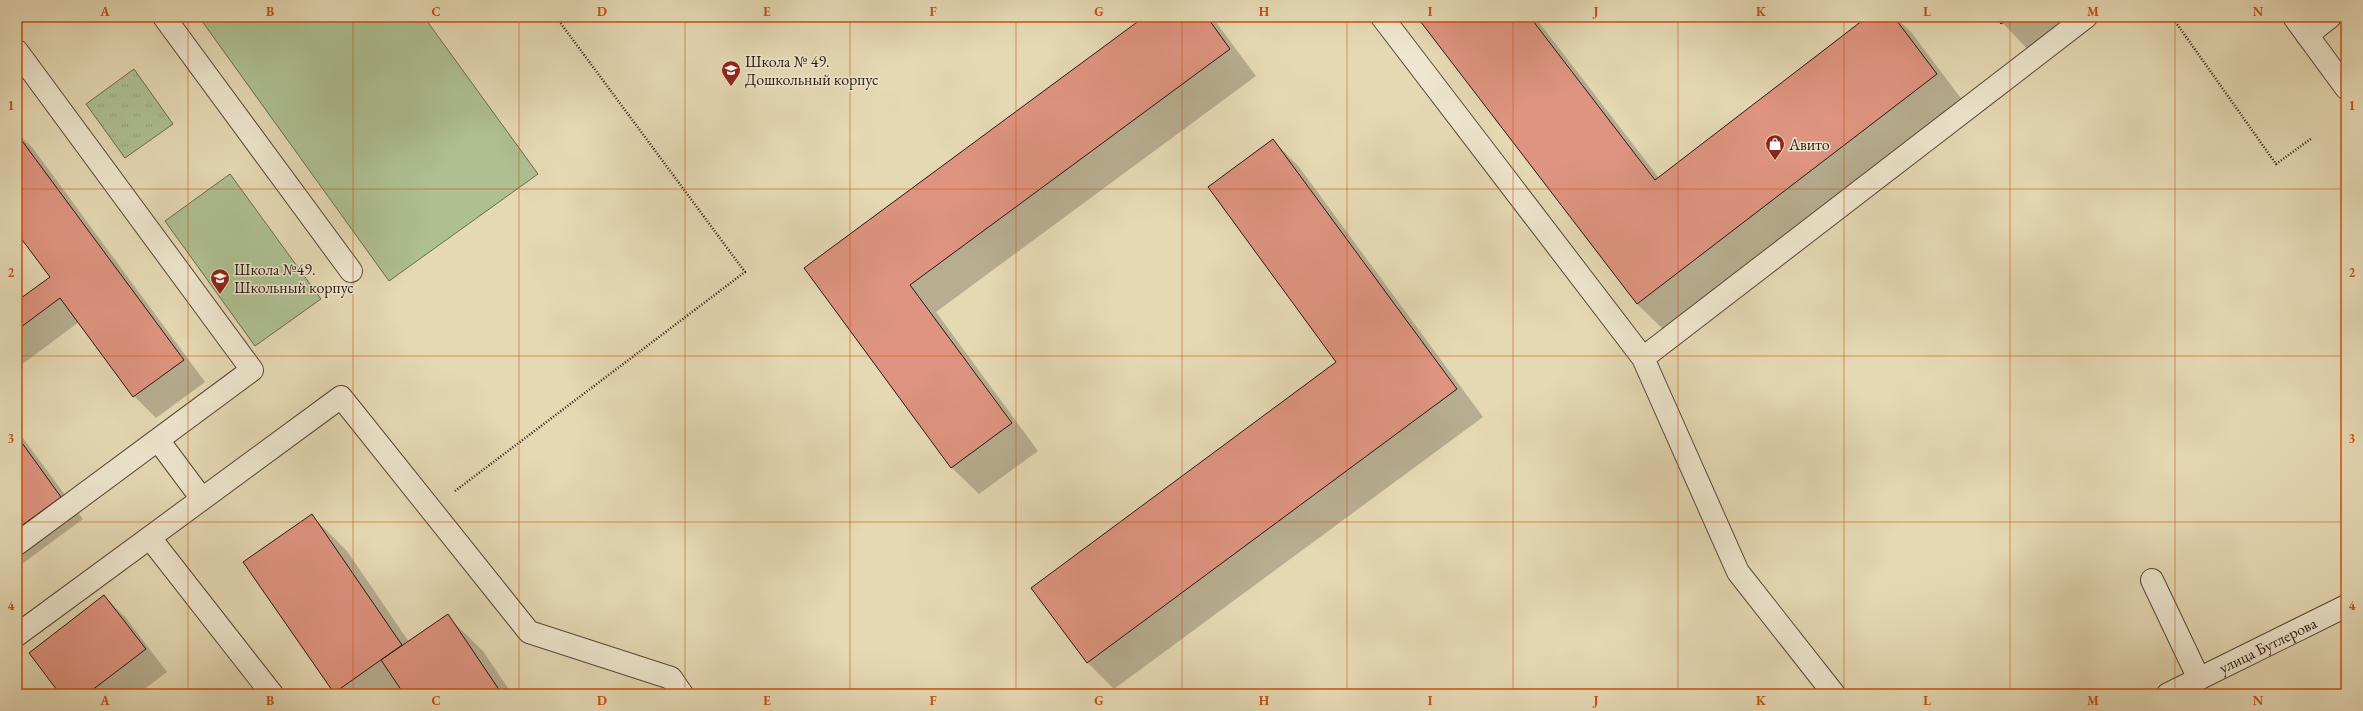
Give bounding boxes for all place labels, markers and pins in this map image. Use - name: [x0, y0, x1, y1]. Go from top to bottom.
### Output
- place label: Школа № 49. Дошкольный корпус: [745, 51, 879, 90]
- school or university icon: Школа № 49. Дошкольный корпус: [720, 59, 742, 87]
- shop icon: Авито: [1764, 133, 1786, 161]
- place label: Авито: [1788, 134, 1830, 155]
- place label: Школа №49. Школьный корпус: [234, 259, 354, 298]
- school or university icon: Школа №49. Школьный корпус: [209, 267, 231, 295]

